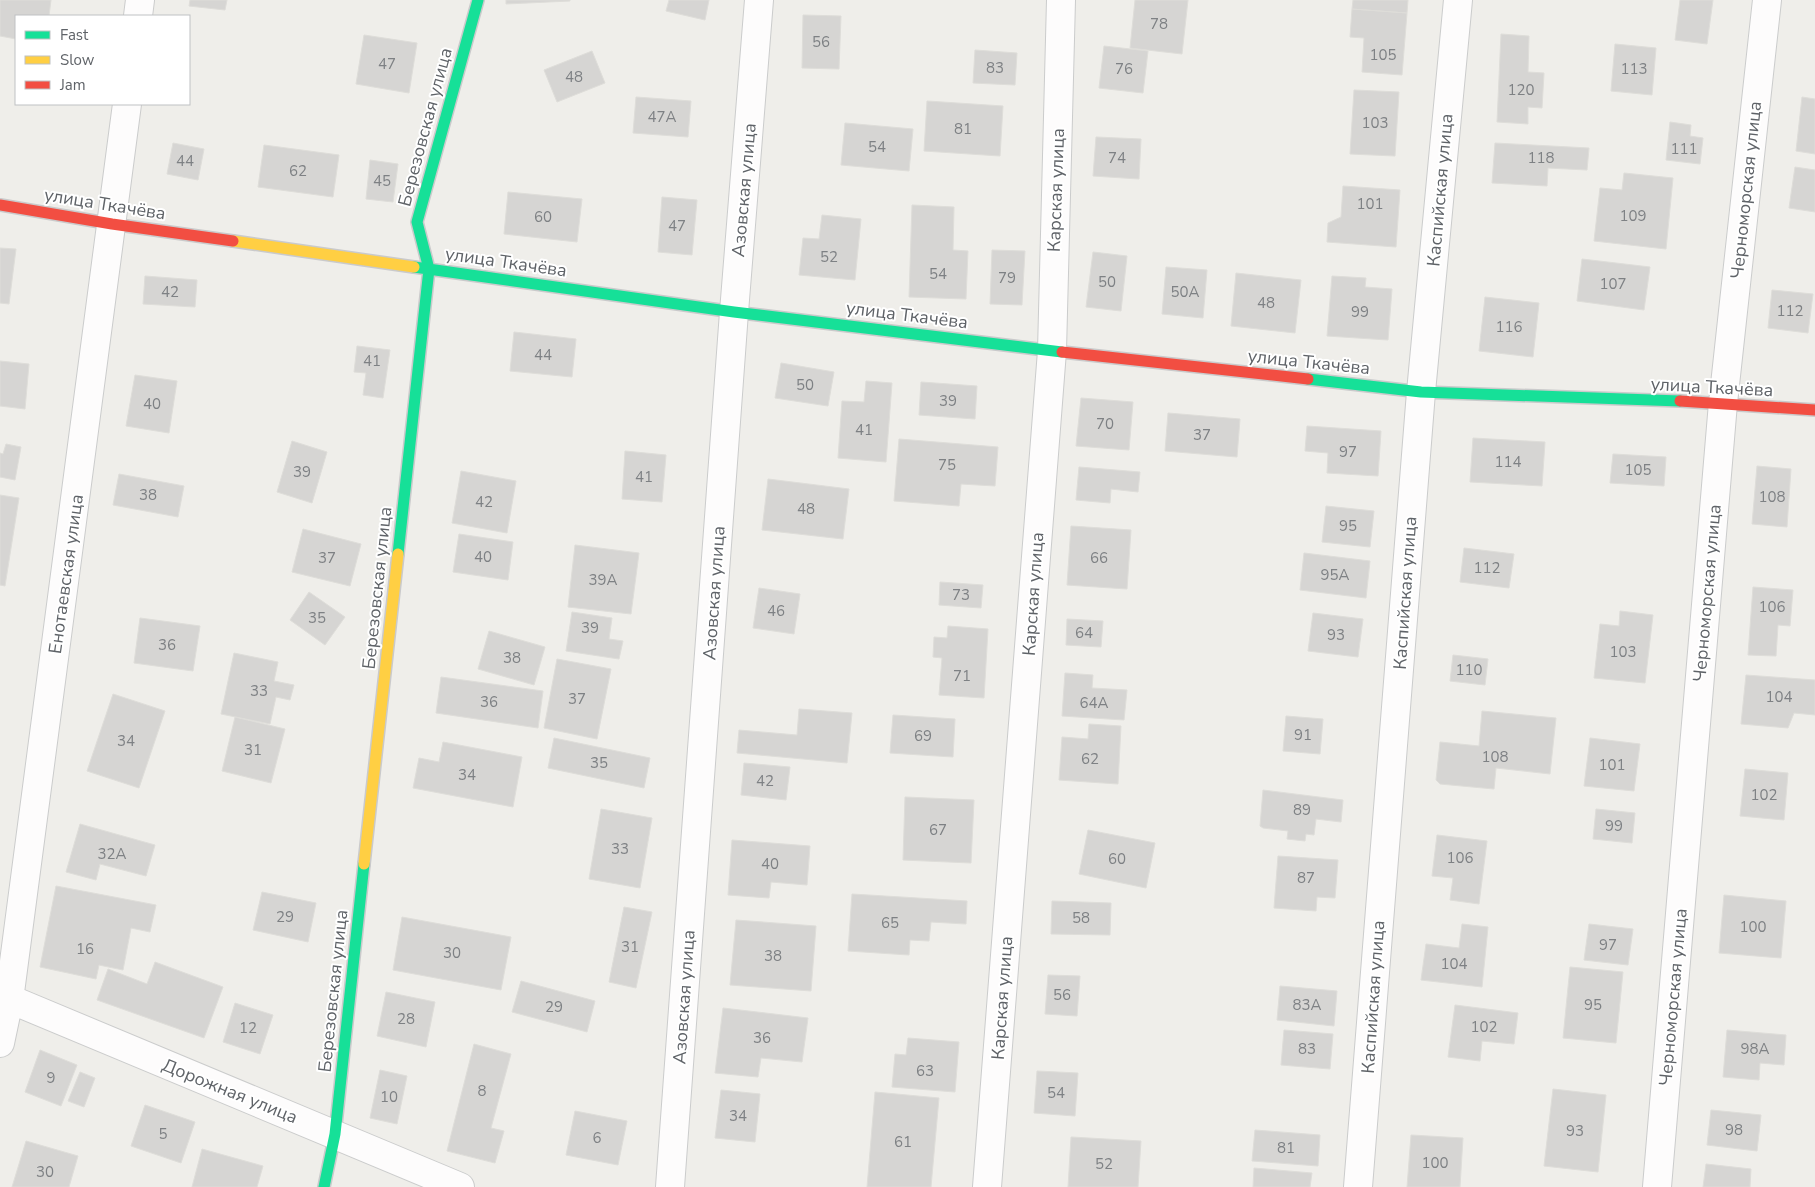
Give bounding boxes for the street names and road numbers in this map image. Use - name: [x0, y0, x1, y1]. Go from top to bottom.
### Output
- street label: Березовская улица: [392, 45, 458, 209]
- street label: Черноморская улица: [1725, 100, 1767, 280]
- street label: Каспийская улица: [1421, 112, 1459, 268]
- street label: Азовская улица: [726, 122, 762, 258]
- street label: Карская улица: [1042, 128, 1070, 252]
- street label: улица Ткачёва: [43, 183, 167, 225]
- street label: улица Ткачёва: [444, 242, 568, 282]
- street label: улица Ткачёва: [845, 296, 969, 334]
- street label: улица Ткачёва: [1247, 344, 1371, 380]
- street label: улица Ткачёва: [1650, 372, 1774, 402]
- street label: Енотаевская улица: [43, 493, 89, 655]
- street label: Черноморская улица: [1687, 503, 1727, 683]
- street label: Березовская улица: [357, 506, 397, 670]
- street label: Каспийская улица: [1388, 516, 1422, 670]
- street label: Азовская улица: [697, 525, 731, 661]
- street label: Карская улица: [1017, 531, 1049, 657]
- street label: Черноморская улица: [1653, 907, 1693, 1087]
- street label: Березовская улица: [313, 909, 353, 1073]
- street label: Каспийская улица: [1356, 920, 1390, 1074]
- street label: Азовская улица: [667, 929, 701, 1065]
- street label: Карская улица: [986, 935, 1018, 1061]
- street label: Дорожная улица: [159, 1053, 301, 1129]

